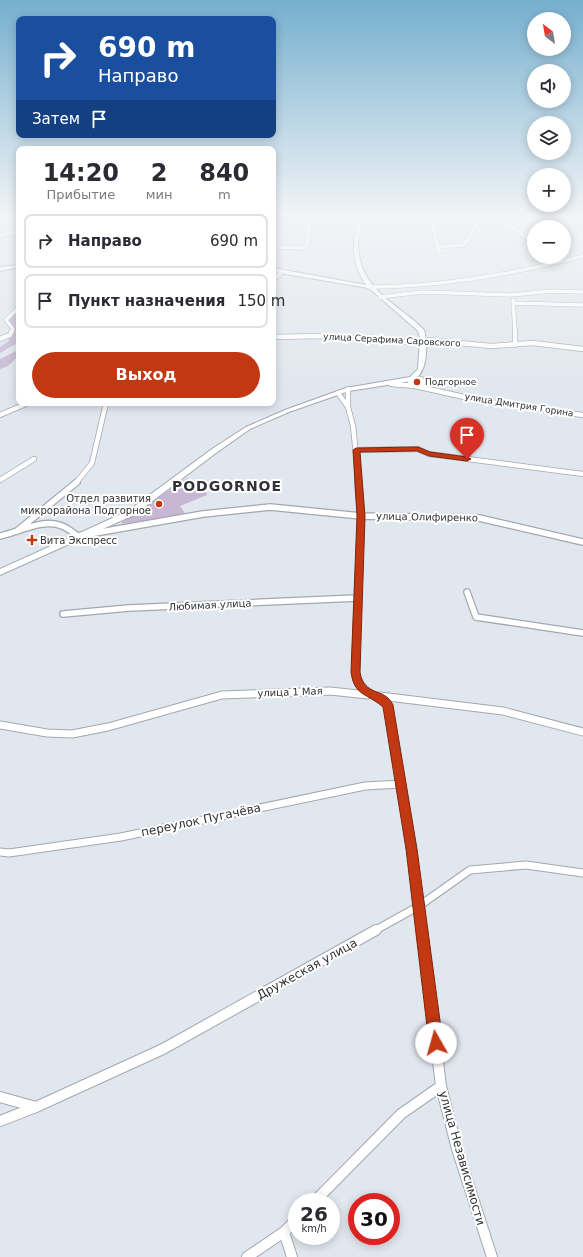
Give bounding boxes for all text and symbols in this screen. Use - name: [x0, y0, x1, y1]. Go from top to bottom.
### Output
- north arrow: [527, 12, 571, 56]
- map controls: [527, 12, 571, 264]
- text: 690 m: [98, 31, 195, 64]
- icon: right: [32, 32, 84, 84]
- button: sound: [527, 64, 571, 108]
- text: Направо: [98, 65, 178, 86]
- icon: arrive: [88, 108, 110, 130]
- text: Затем: [32, 110, 80, 128]
- button: layers: [527, 116, 571, 160]
- text: 14:20: [43, 159, 119, 187]
- text: 2: [151, 159, 167, 187]
- text: 840: [199, 159, 249, 187]
- button: +: [527, 168, 571, 212]
- text: Прибытие: [46, 187, 115, 202]
- text: мин: [146, 187, 173, 202]
- text: m: [218, 187, 231, 202]
- button: −: [527, 220, 571, 264]
- icon: right: [34, 230, 56, 252]
- text: Направо: [68, 232, 142, 250]
- text: 690 m: [210, 232, 258, 250]
- icon: arrive: [34, 290, 56, 312]
- text: Пункт назначения: [68, 292, 225, 310]
- text: 150 m: [237, 292, 285, 310]
- street label: улица Серафима Саровского: [323, 331, 461, 349]
- button: Выход: [32, 352, 260, 398]
- marker: Подгорное: [412, 377, 422, 387]
- place label: Подгорное: [425, 377, 477, 387]
- street label: улица Дмитрия Горина: [464, 391, 574, 419]
- pin: [450, 418, 484, 459]
- icon: arrive: [456, 424, 478, 446]
- district label: PODGORNOE: [172, 478, 282, 494]
- place label: Отдел развития микрорайона Подгорное: [20, 493, 151, 516]
- marker: Отдел развития микрорайона Подгорное: [154, 499, 164, 509]
- street label: улица Олифиренко: [376, 511, 478, 523]
- marker: Вита Экспресс: [27, 535, 37, 545]
- place label: Вита Экспресс: [40, 535, 117, 546]
- street label: Любимая улица: [168, 597, 252, 613]
- street label: улица 1 Мая: [257, 685, 323, 699]
- street label: переулок Пугачёва: [140, 800, 262, 840]
- street label: Дружеская улица: [254, 936, 360, 1002]
- position arrow: [415, 1022, 457, 1064]
- street label: улица Независимости: [436, 1089, 488, 1227]
- speed limit sign: 30: [348, 1193, 400, 1245]
- text: 26: [300, 1202, 328, 1226]
- text: km/h: [301, 1223, 327, 1234]

